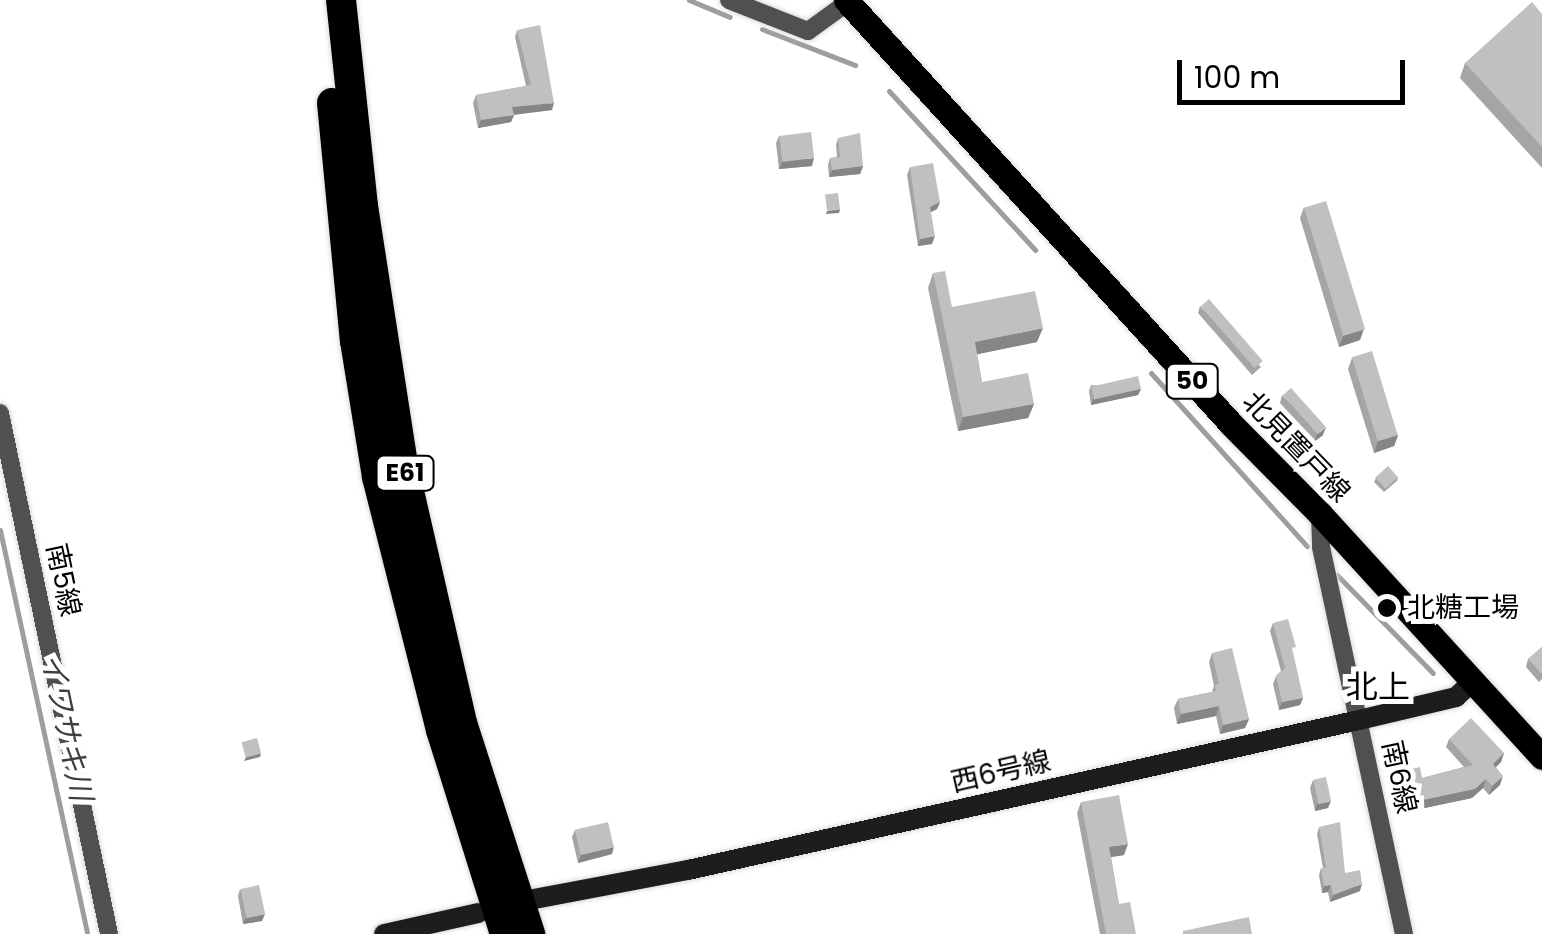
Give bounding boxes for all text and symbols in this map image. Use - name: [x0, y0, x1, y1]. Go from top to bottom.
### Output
- scale bar: [1182, 40, 1410, 102]
- text: 100 m: [1194, 56, 1280, 99]
- road number: 50: [1164, 361, 1220, 401]
- street label: 北見置戸線: [1235, 385, 1357, 509]
- road number: E61: [375, 453, 435, 493]
- street label: 南5線: [39, 541, 87, 619]
- place label: 北糖工場: [1407, 591, 1519, 625]
- marker: 北糖工場: [1376, 597, 1398, 619]
- water label: イワサキ川: [33, 650, 99, 804]
- district label: 北上: [1346, 668, 1410, 706]
- street label: 南6線: [1375, 737, 1423, 817]
- street label: 西6号線: [948, 744, 1054, 800]

